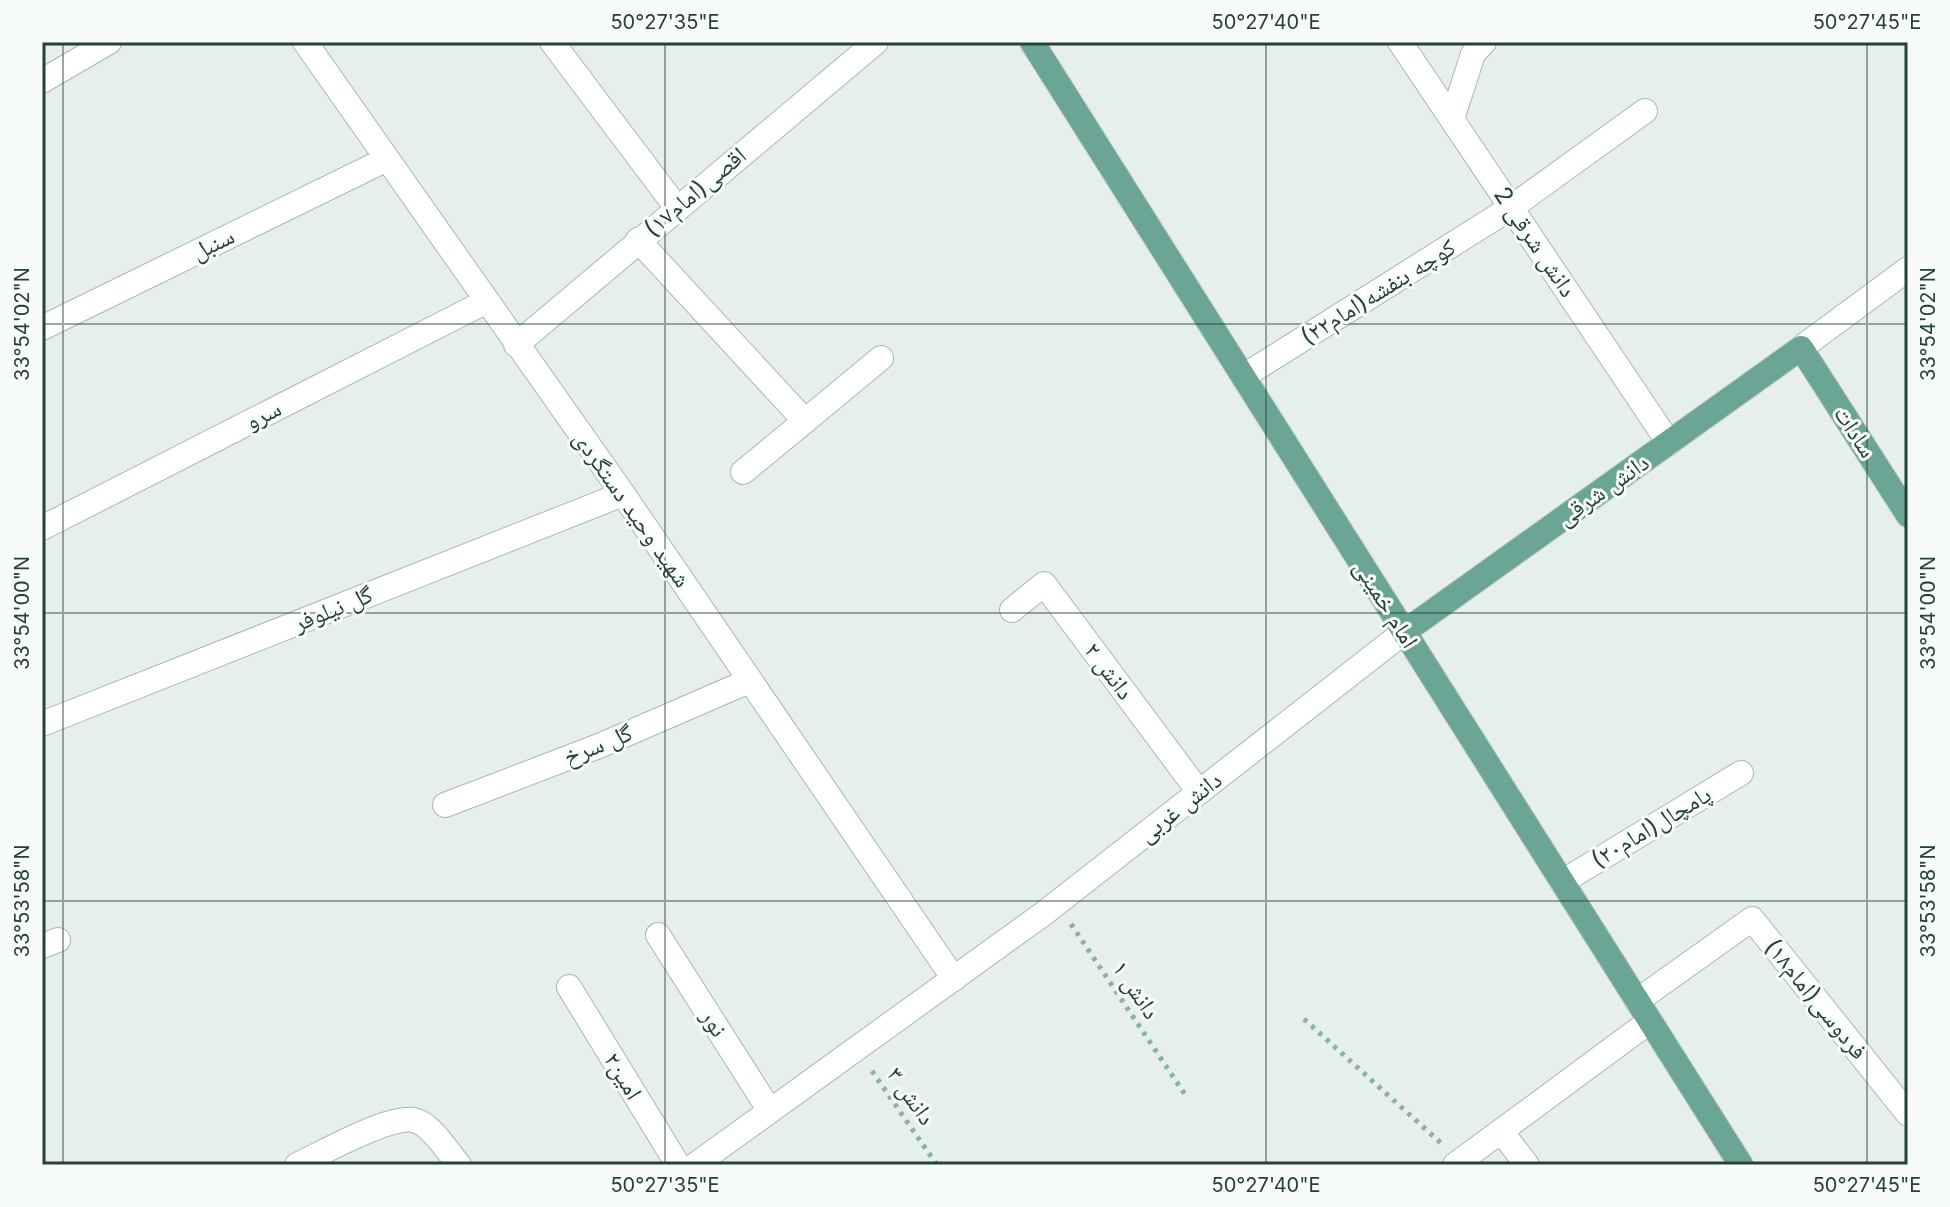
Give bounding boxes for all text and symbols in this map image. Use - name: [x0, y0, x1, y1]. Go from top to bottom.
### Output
- text: 50°27'35"E: [610, 10, 720, 34]
- text: 50°27'40"E: [1211, 10, 1321, 34]
- text: 50°27'45"E: [1813, 10, 1921, 34]
- street label: اقصی(امام۱۷): [638, 140, 753, 244]
- street label: دانش شرقی 2: [1488, 181, 1583, 302]
- street label: سنبل: [187, 221, 239, 266]
- street label: کوچه بنفشه(امام۲۲): [1295, 232, 1462, 353]
- text: 33°54'02"N: [10, 267, 34, 381]
- text: 33°54'02"N: [1916, 267, 1940, 381]
- street label: سرو: [240, 393, 286, 436]
- street label: سادات: [1828, 400, 1883, 463]
- street label: شهید وحید دستگردی: [568, 425, 697, 593]
- street label: دانش شرقی: [1551, 447, 1654, 532]
- street label: امام خمینی: [1346, 554, 1425, 654]
- text: 33°54'00"N: [10, 556, 34, 670]
- text: 33°54'00"N: [1916, 556, 1940, 670]
- street label: گل نیلوفر: [288, 580, 377, 638]
- street label: دانش ۲: [1079, 636, 1140, 705]
- street label: گل سرخ: [559, 718, 637, 772]
- street label: دانش غربی: [1132, 765, 1227, 848]
- street label: پامچال(امام۲۰): [1585, 779, 1717, 876]
- text: 33°53'58"N: [10, 845, 34, 957]
- text: 33°53'58"N: [1916, 845, 1940, 957]
- street label: فردوسی(امام۱۸): [1757, 933, 1874, 1066]
- street label: دانش ۱: [1106, 955, 1166, 1024]
- street label: نور: [694, 1003, 734, 1042]
- street label: امین۲: [598, 1047, 649, 1105]
- street label: دانش ۳: [881, 1061, 942, 1130]
- text: 50°27'35"E: [610, 1173, 720, 1197]
- text: 50°27'40"E: [1211, 1173, 1321, 1197]
- text: 50°27'45"E: [1813, 1173, 1921, 1197]

